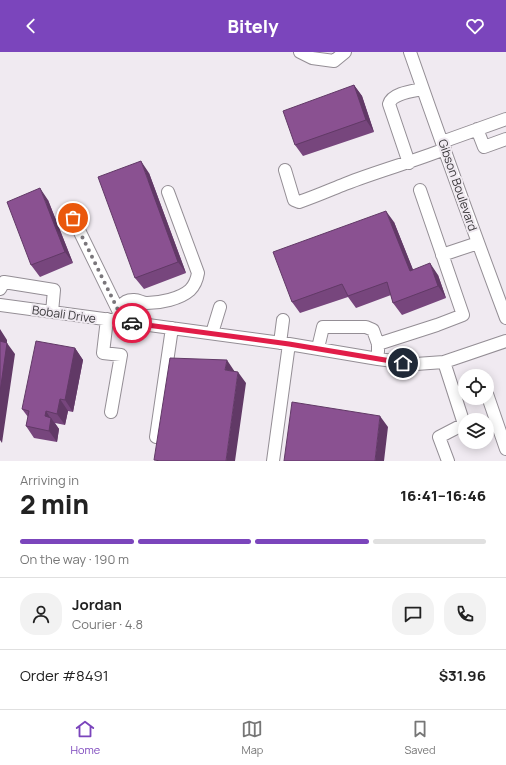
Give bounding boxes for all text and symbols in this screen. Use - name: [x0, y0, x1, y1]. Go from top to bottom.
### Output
- text: Bitely: [228, 14, 278, 38]
- icon: back: [20, 15, 42, 37]
- icon: heart: [464, 15, 486, 37]
- street label: Gibson Boulevard: [434, 137, 482, 233]
- pin: [56, 201, 90, 235]
- icon: bag: [62, 207, 84, 229]
- street label: Bobali Drive: [31, 301, 97, 327]
- courier: [112, 303, 152, 343]
- icon: car: [121, 312, 143, 334]
- pin: [386, 346, 420, 380]
- icon: home: [392, 352, 414, 374]
- map controls: [458, 369, 494, 449]
- button: locate: [458, 369, 494, 405]
- button: layers: [458, 413, 494, 449]
- text: Arriving in: [20, 471, 79, 489]
- text: 16:41–16:46: [400, 485, 486, 506]
- text: 2 min: [20, 486, 89, 522]
- text: On the way · 190 m: [20, 550, 129, 568]
- button: person: [20, 593, 62, 635]
- button: chat: [392, 593, 434, 635]
- button: phone: [444, 593, 486, 635]
- text: Jordan: [72, 594, 122, 615]
- text: Courier · 4.8: [72, 615, 143, 633]
- text: Order #8491: [20, 665, 109, 686]
- text: $31.96: [439, 665, 486, 686]
- tab: Home: [71, 718, 100, 757]
- tab: Map: [241, 718, 263, 757]
- tab: Saved: [404, 718, 435, 757]

